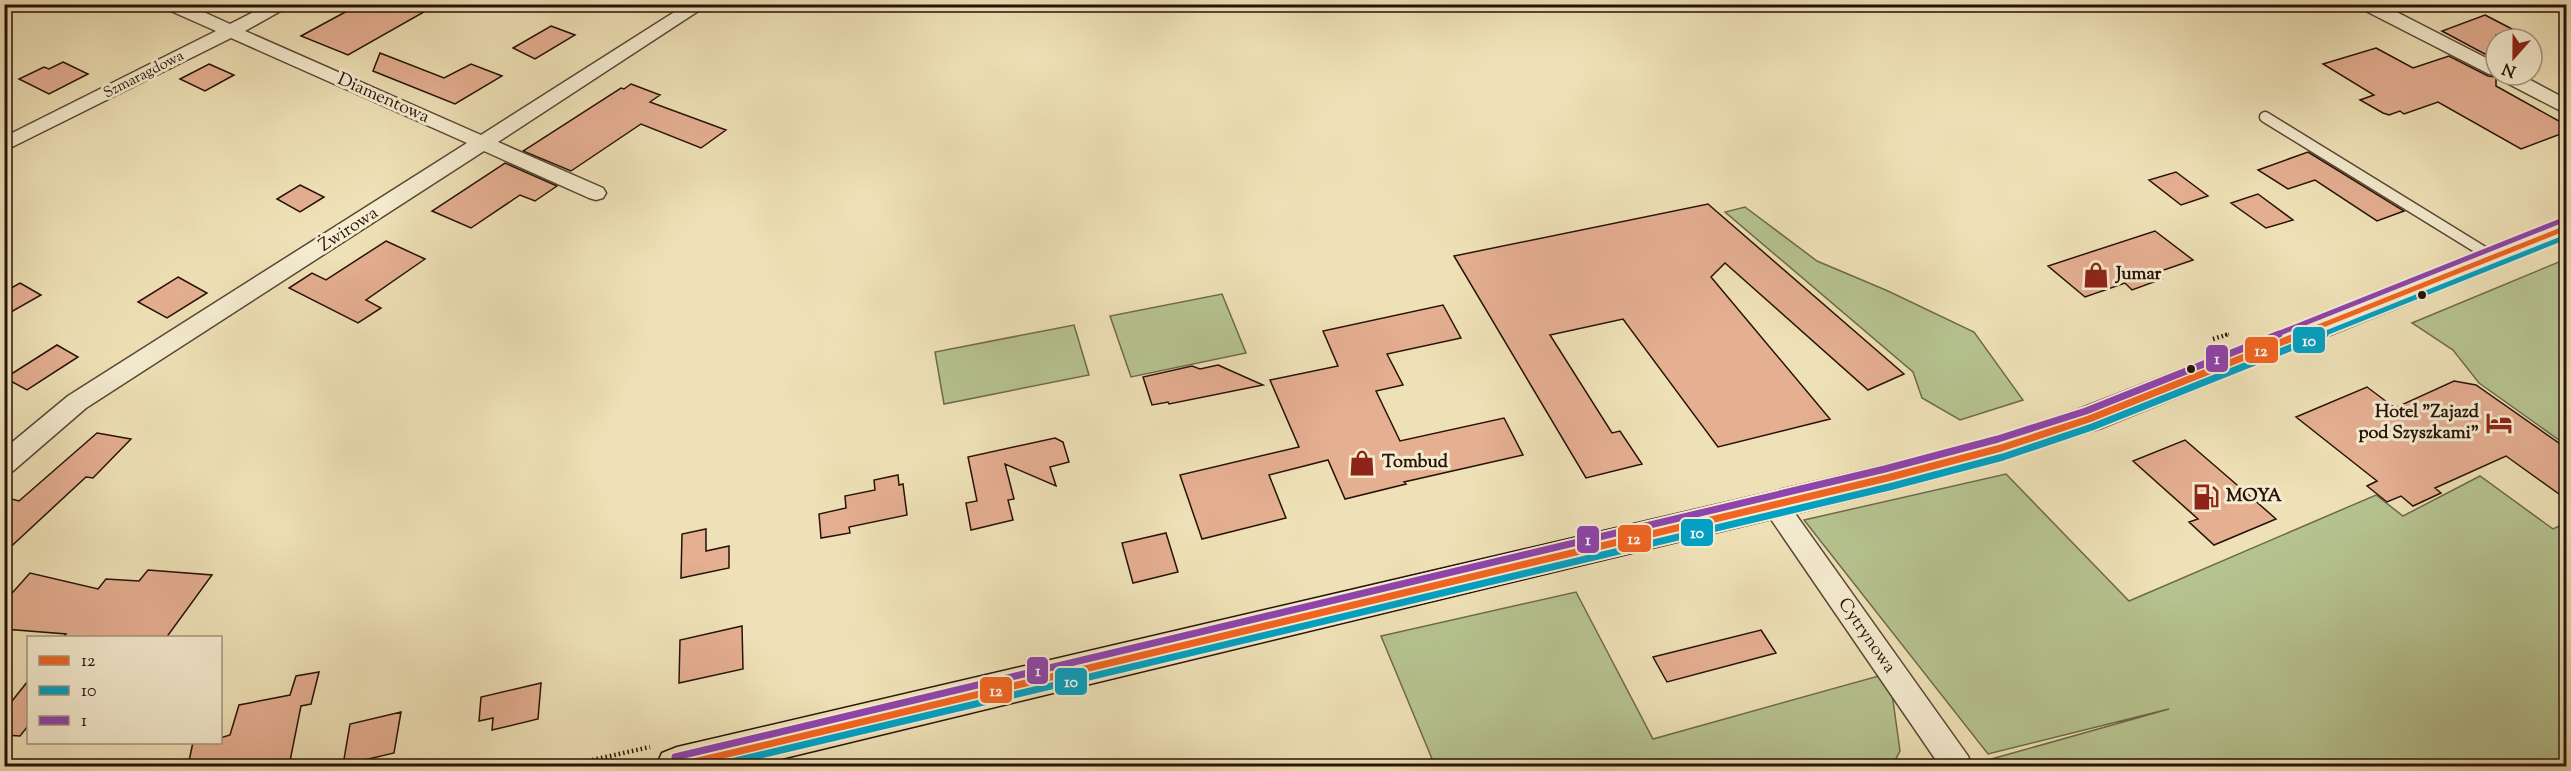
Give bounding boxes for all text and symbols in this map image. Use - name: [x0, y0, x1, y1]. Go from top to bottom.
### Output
- north arrow: [2484, 27, 2544, 87]
- street label: Szmaragdowa: [100, 46, 188, 104]
- text: N: [2499, 56, 2520, 82]
- street label: Diamentowa: [333, 67, 433, 131]
- street label: Żwirowa: [314, 201, 384, 259]
- shop icon: Jumar: [2081, 260, 2111, 290]
- place label: Jumar: [2114, 262, 2162, 288]
- unlabelled marker: [2416, 289, 2428, 301]
- line badge: 10: [2292, 326, 2326, 354]
- text: 10: [2302, 331, 2316, 354]
- line badge: 12: [2244, 336, 2279, 364]
- text: 12: [2255, 341, 2268, 364]
- line badge: 1: [2205, 344, 2229, 373]
- text: 1: [2214, 349, 2220, 372]
- unlabelled marker: [2185, 363, 2197, 375]
- place label: Hotel "Zajazd pod Szyszkami": [2359, 400, 2480, 447]
- hotel icon: Hotel "Zajazd pod Szyszkami": [2484, 408, 2514, 438]
- shop icon: Tombud: [1347, 448, 1377, 478]
- place label: Tombud: [1382, 450, 1449, 476]
- fuel station icon: MOYA: [2191, 482, 2221, 512]
- place label: MOYA: [2226, 484, 2282, 510]
- line badge: 10: [1680, 518, 1714, 547]
- text: 10: [1690, 523, 1704, 546]
- line badge: 12: [1617, 524, 1652, 553]
- line badge: 1: [1576, 525, 1600, 554]
- text: 12: [1628, 529, 1641, 552]
- text: 1: [1585, 530, 1591, 553]
- street label: Cytrynowa: [1831, 593, 1901, 679]
- legend: [27, 636, 222, 744]
- text: 12: [81, 649, 96, 675]
- line badge: 1: [1026, 656, 1049, 685]
- text: 1: [1035, 661, 1041, 684]
- line badge: 10: [1054, 667, 1088, 696]
- text: 10: [1064, 672, 1078, 695]
- line badge: 12: [979, 676, 1013, 704]
- text: 10: [81, 679, 96, 705]
- text: 12: [990, 681, 1003, 704]
- text: 1: [81, 709, 87, 735]

